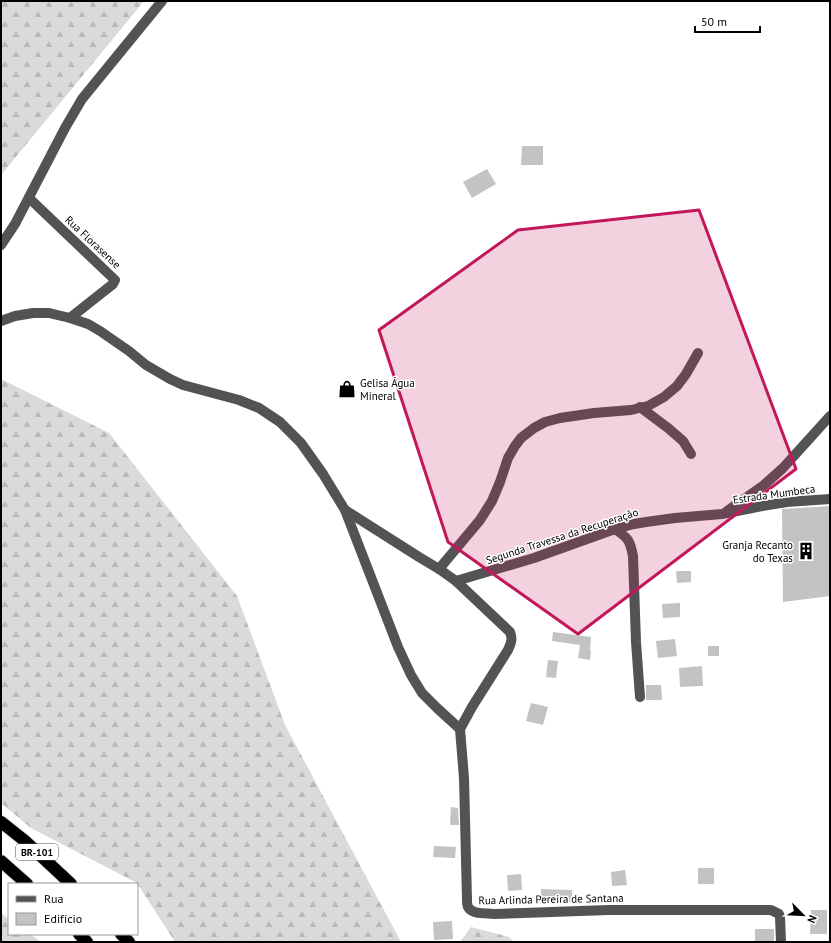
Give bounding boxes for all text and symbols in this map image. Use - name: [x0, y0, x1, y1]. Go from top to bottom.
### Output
- scale bar: [695, 8, 760, 34]
- text: 50 m: [701, 14, 727, 29]
- street label: Rua Florasense: [62, 213, 124, 272]
- place label: Gelisa Água Mineral: [360, 376, 415, 403]
- shop icon: Gelisa Água Mineral: [337, 379, 357, 399]
- street label: Estrada Mumbeca: [732, 481, 816, 507]
- street label: Segunda Travessa da Recuperação: [484, 505, 640, 567]
- place label: Granja Recanto do Texas: [722, 538, 793, 565]
- building icon: Granja Recanto do Texas: [796, 541, 816, 561]
- road number: BR-101: [16, 844, 58, 860]
- legend: [8, 883, 138, 935]
- text: Rua: [44, 891, 63, 906]
- street label: Rua Arlinda Pereira de Santana: [478, 891, 624, 907]
- north arrow: [783, 895, 823, 935]
- text: Edifício: [44, 911, 82, 926]
- text: N: [804, 913, 820, 925]

